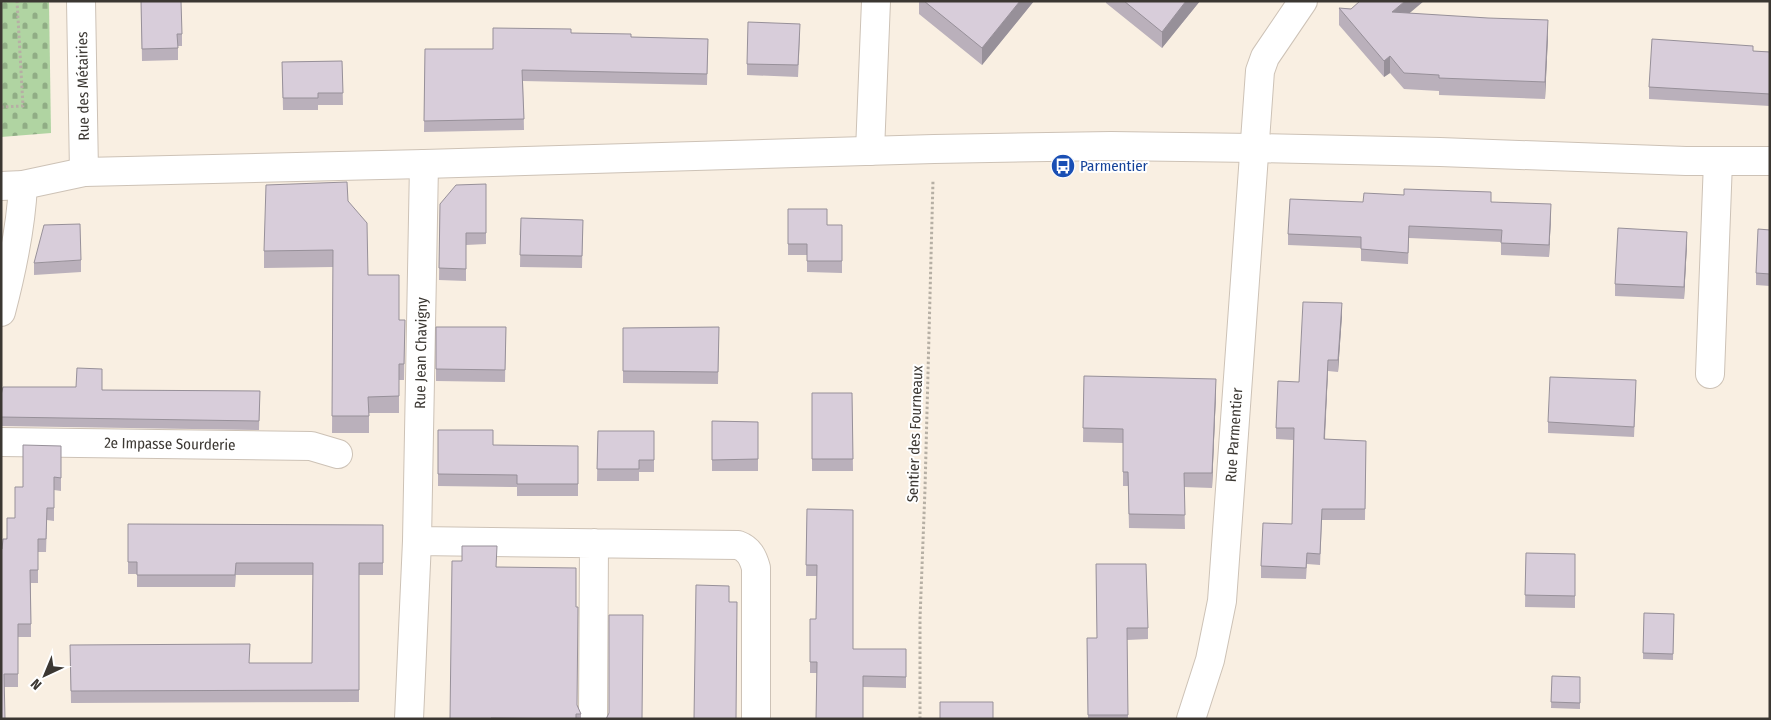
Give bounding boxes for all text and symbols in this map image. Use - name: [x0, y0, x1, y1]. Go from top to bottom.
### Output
- street label: Rue des Métairies: [73, 31, 93, 141]
- bus stop icon: Parmentier: [1050, 153, 1076, 179]
- place label: Parmentier: [1080, 157, 1149, 175]
- street label: Rue Jean Chavigny: [411, 297, 431, 409]
- street label: Sentier des Fourneaux: [904, 365, 926, 503]
- street label: Rue Parmentier: [1222, 386, 1246, 483]
- street label: 2e Impasse Sourderie: [104, 434, 236, 454]
- north arrow: [20, 650, 70, 700]
- text: N: [27, 675, 45, 693]

